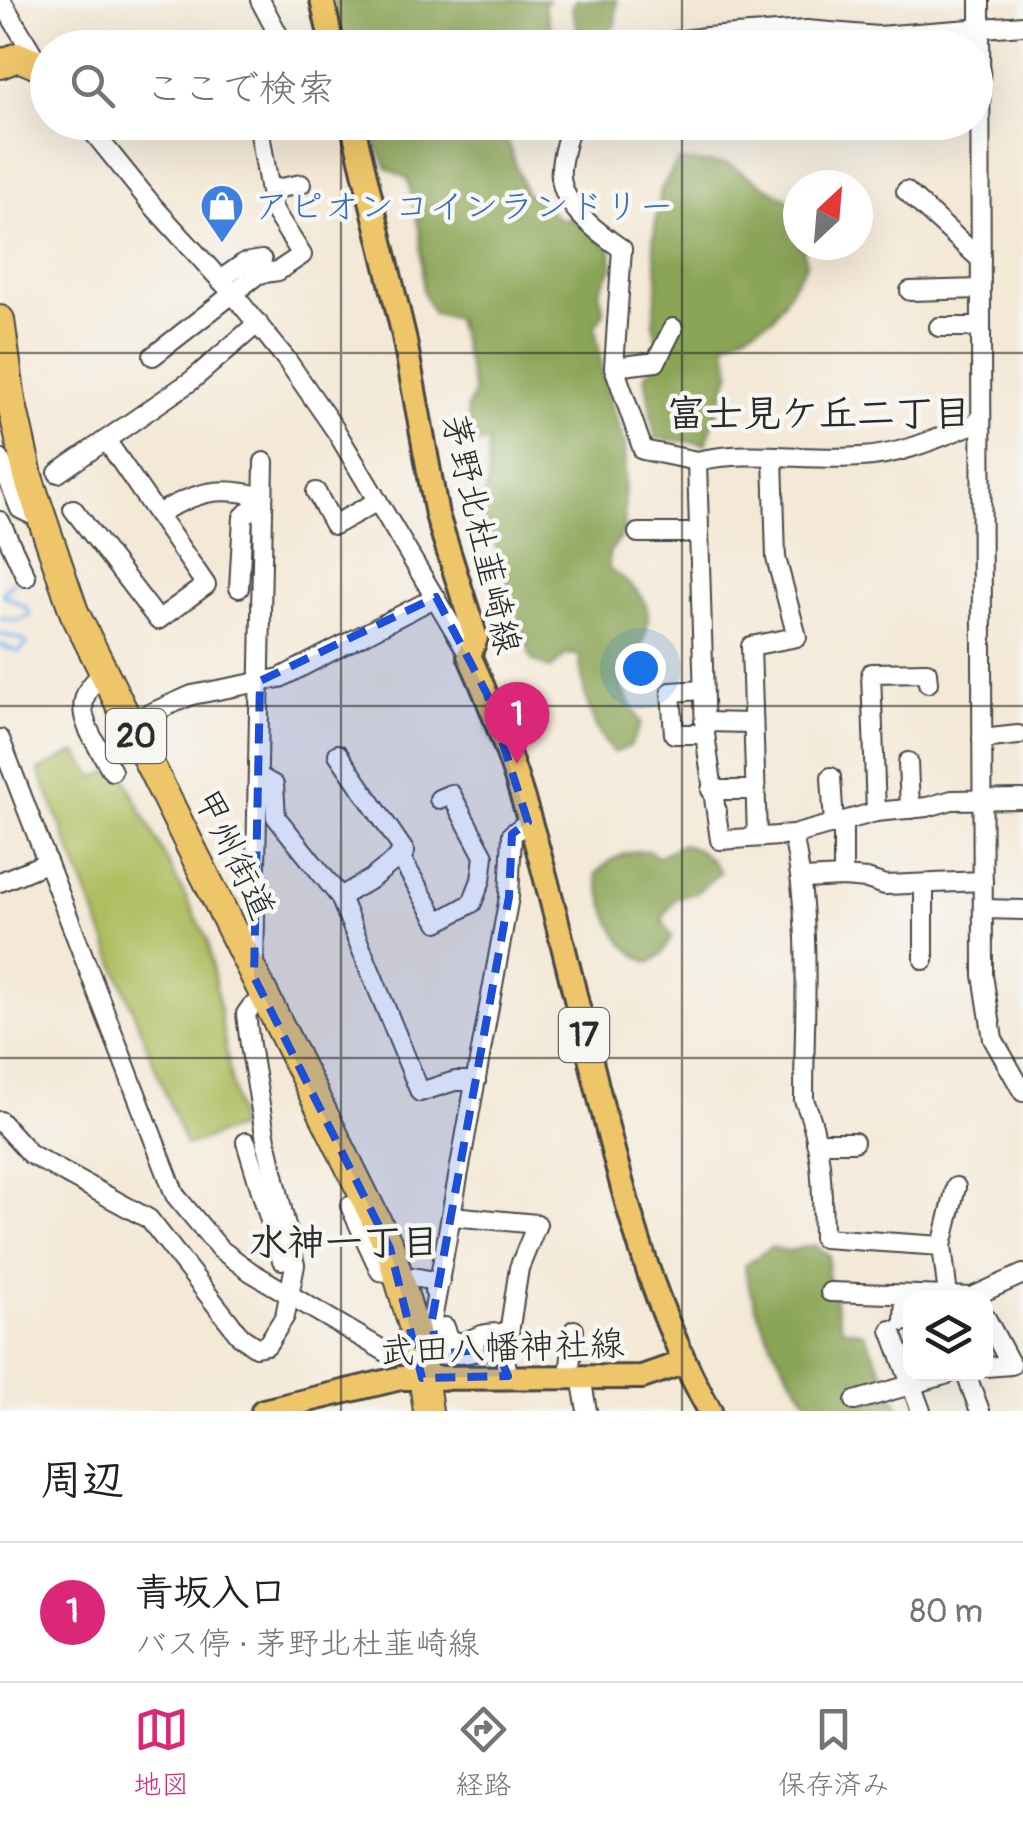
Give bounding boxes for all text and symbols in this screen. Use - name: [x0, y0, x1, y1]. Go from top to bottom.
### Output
- search box: [30, 30, 993, 140]
- icon: search: [65, 58, 120, 113]
- text: ここで検索: [145, 65, 335, 113]
- north arrow: [783, 170, 873, 260]
- shop icon: アピオンコインランドリー: [199, 183, 245, 244]
- place label: アピオンコインランドリー: [254, 185, 674, 229]
- district label: 富士見ケ丘二丁目: [667, 390, 971, 438]
- street label: 茅野北杜韮崎線: [432, 410, 530, 659]
- your location: [615, 643, 666, 694]
- pin: 1: [484, 682, 550, 764]
- road number: 20: [106, 709, 166, 763]
- street label: 甲州街道: [184, 782, 285, 927]
- road number: 17: [559, 1008, 609, 1062]
- district label: 水神一丁目: [249, 1219, 439, 1267]
- map controls: [903, 1291, 993, 1381]
- button: layers: [903, 1291, 993, 1381]
- street label: 武田八幡神社線: [379, 1322, 625, 1374]
- text: 周辺: [40, 1455, 124, 1507]
- text: 青坂入口: [135, 1569, 287, 1617]
- text: 1: [66, 1592, 79, 1632]
- text: 80 m: [910, 1592, 983, 1632]
- text: バス停 · 茅野北杜韮崎線: [135, 1624, 479, 1664]
- tab: 地図: [133, 1702, 189, 1803]
- tab: 経路: [455, 1702, 512, 1803]
- tab: 保存済み: [778, 1702, 890, 1803]

